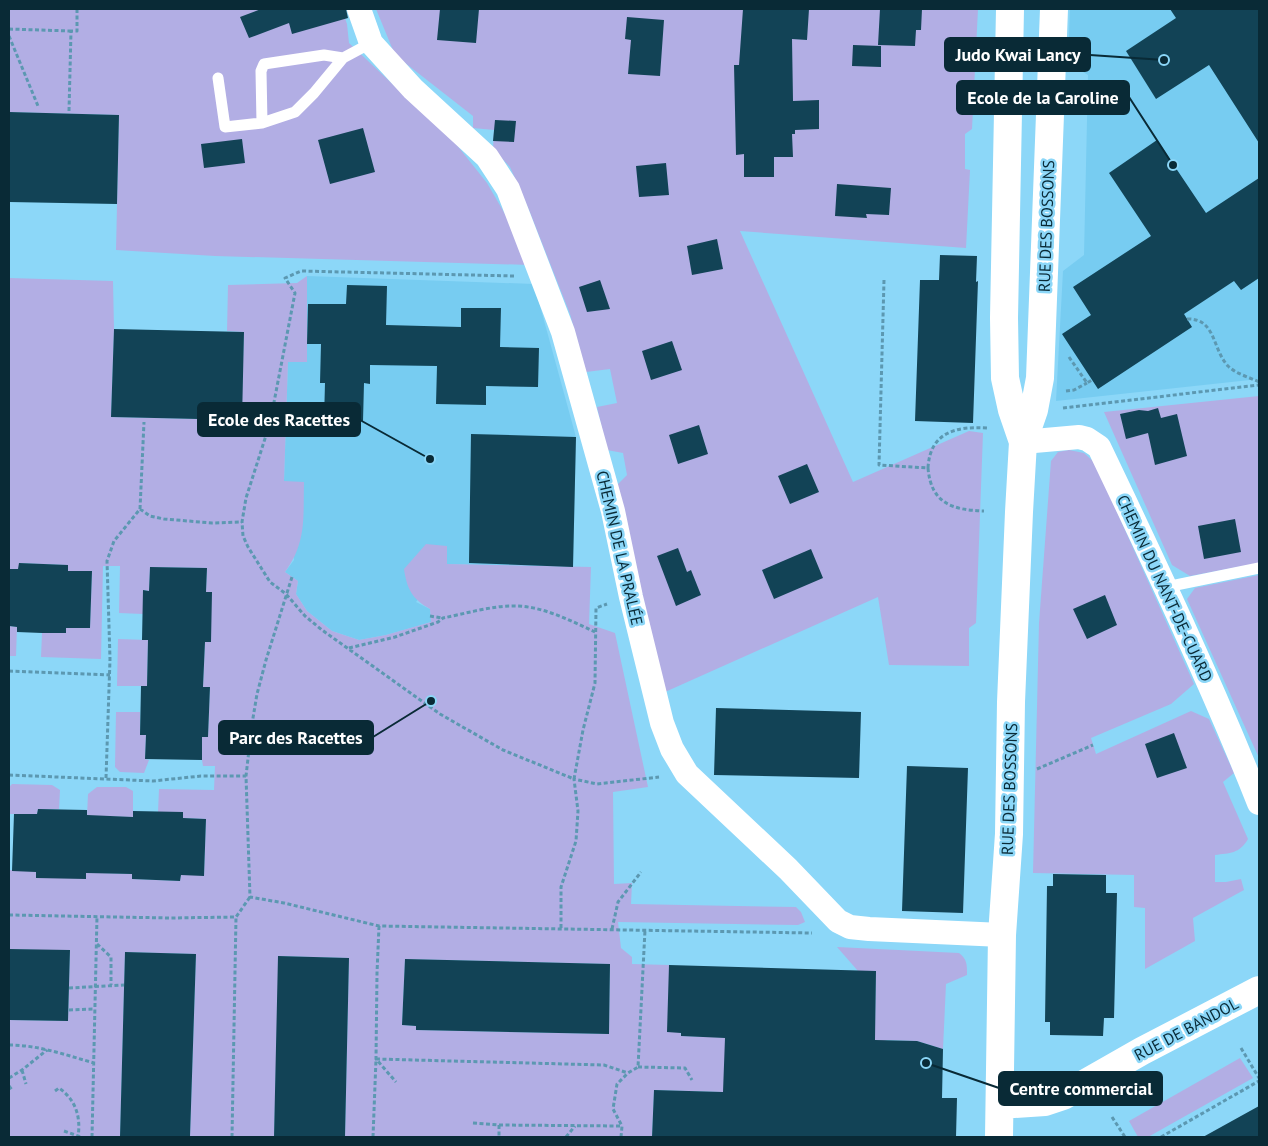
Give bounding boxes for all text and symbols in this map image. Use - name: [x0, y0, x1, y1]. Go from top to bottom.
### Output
- callout: Judo Kwai Lancy: [945, 38, 1090, 71]
- text: Judo Kwai Lancy: [954, 43, 1081, 66]
- callout: Ecole de la Caroline: [957, 81, 1129, 114]
- text: Ecole de la Caroline: [967, 86, 1119, 109]
- street label: RUE DES BOSSONS: [1034, 160, 1058, 292]
- callout: Ecole des Racettes: [198, 403, 360, 436]
- text: Ecole des Racettes: [208, 408, 350, 431]
- street label: CHEMIN DE LA PRALÉE: [592, 469, 648, 627]
- street label: CHEMIN DU NANT-DE-CUARD: [1113, 491, 1217, 685]
- callout: Parc des Racettes: [219, 721, 373, 754]
- street label: RUE DES BOSSONS: [997, 723, 1021, 855]
- text: Parc des Racettes: [229, 726, 363, 749]
- street label: RUE DE BANDOL: [1130, 993, 1242, 1065]
- callout: Centre commercial: [999, 1072, 1162, 1105]
- text: Centre commercial: [1009, 1077, 1153, 1100]

